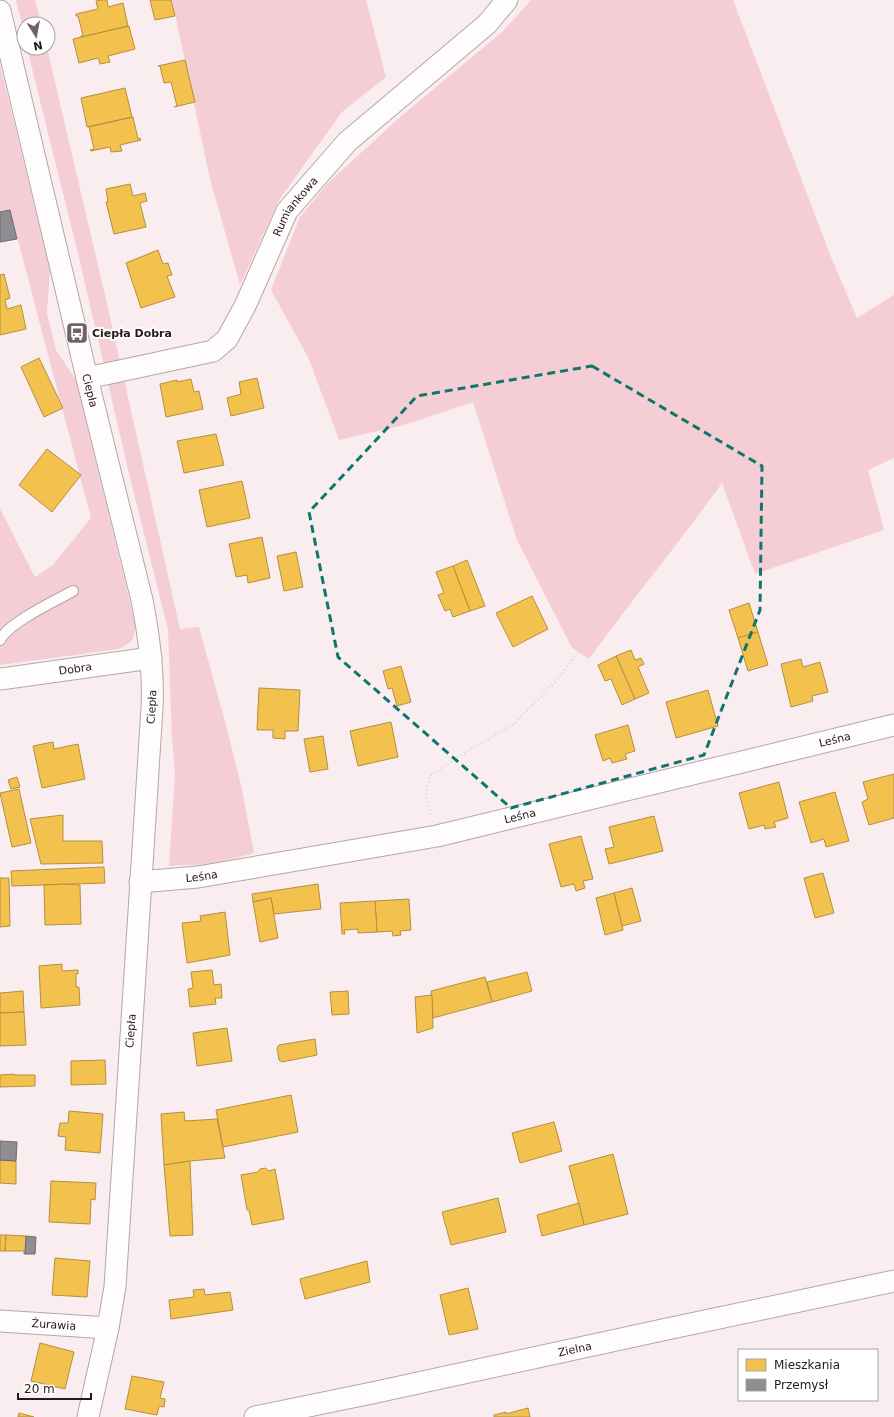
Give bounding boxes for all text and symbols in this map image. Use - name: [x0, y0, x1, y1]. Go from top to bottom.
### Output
- north arrow: [16, 16, 56, 56]
- text: N: [32, 38, 44, 53]
- street label: Rumiankowa: [270, 174, 320, 238]
- bus stop icon: Ciepła Dobra: [64, 320, 90, 346]
- place label: Ciepła Dobra: [92, 327, 172, 340]
- street label: Ciepła: [80, 372, 101, 409]
- street label: Dobra: [58, 660, 93, 677]
- street label: Ciepła: [145, 690, 159, 724]
- street label: Leśna: [818, 729, 852, 750]
- street label: Leśna: [503, 806, 537, 826]
- street label: Leśna: [185, 867, 219, 885]
- street label: Ciepła: [123, 1013, 139, 1049]
- street label: Żurawia: [31, 1317, 77, 1332]
- street label: Zielna: [557, 1339, 593, 1359]
- legend: [738, 1349, 878, 1401]
- text: Mieszkania: [774, 1358, 840, 1372]
- scale bar: [18, 1375, 91, 1401]
- text: Przemysł: [774, 1378, 829, 1392]
- text: 20 m: [24, 1382, 55, 1396]

